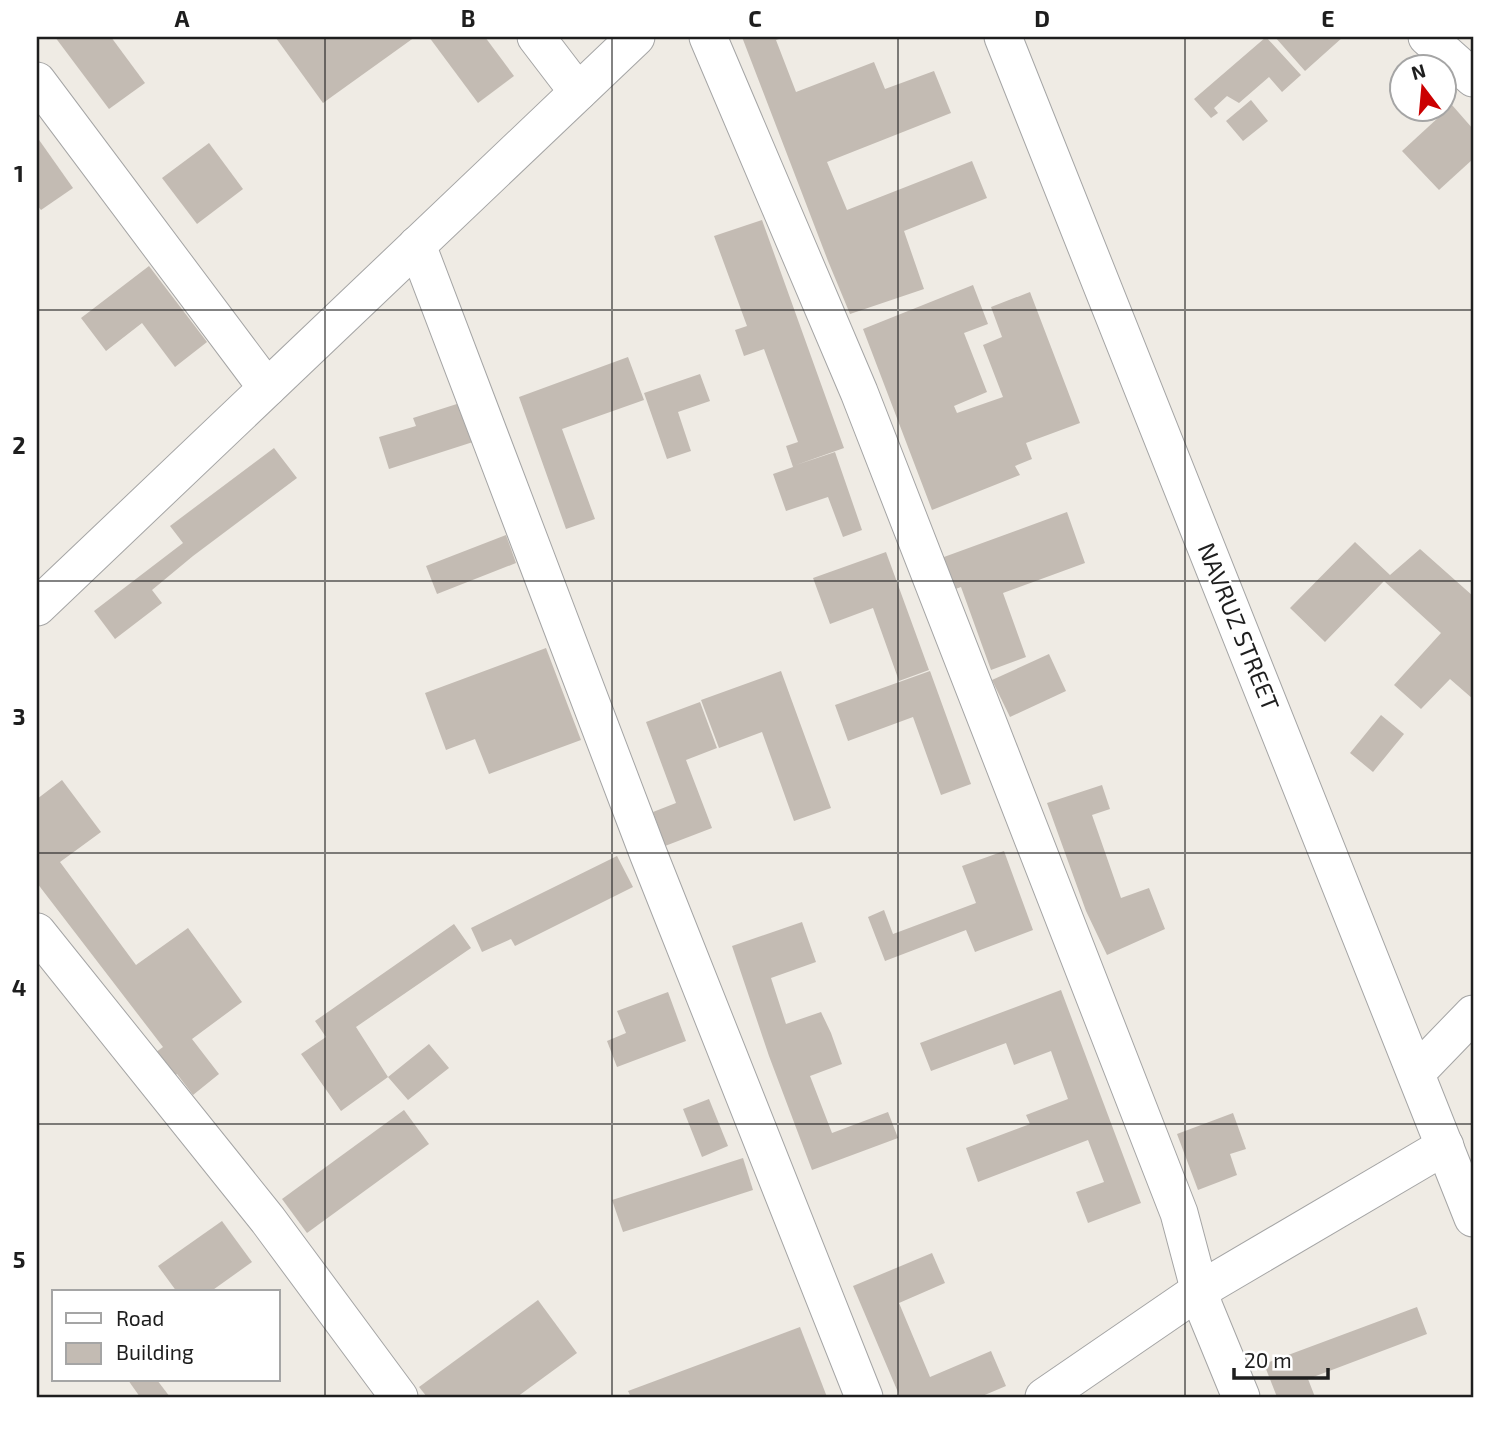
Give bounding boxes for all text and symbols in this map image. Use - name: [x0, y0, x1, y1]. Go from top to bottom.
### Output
- text: A: [174, 4, 190, 32]
- text: B: [461, 4, 475, 32]
- text: C: [748, 4, 762, 32]
- text: D: [1034, 4, 1050, 32]
- text: E: [1321, 4, 1335, 32]
- north arrow: [1388, 52, 1458, 122]
- text: N: [1408, 58, 1428, 84]
- text: 1: [14, 159, 24, 187]
- text: 2: [12, 431, 26, 459]
- street label: NAVRUZ STREET: [1193, 538, 1286, 715]
- text: 3: [12, 702, 26, 730]
- text: 4: [12, 973, 26, 1001]
- text: 5: [13, 1245, 25, 1273]
- legend: [52, 1290, 280, 1382]
- text: Road: [116, 1305, 164, 1330]
- scale bar: [1234, 1336, 1328, 1380]
- text: Building: [116, 1339, 194, 1364]
- text: 20 m: [1244, 1347, 1292, 1372]

